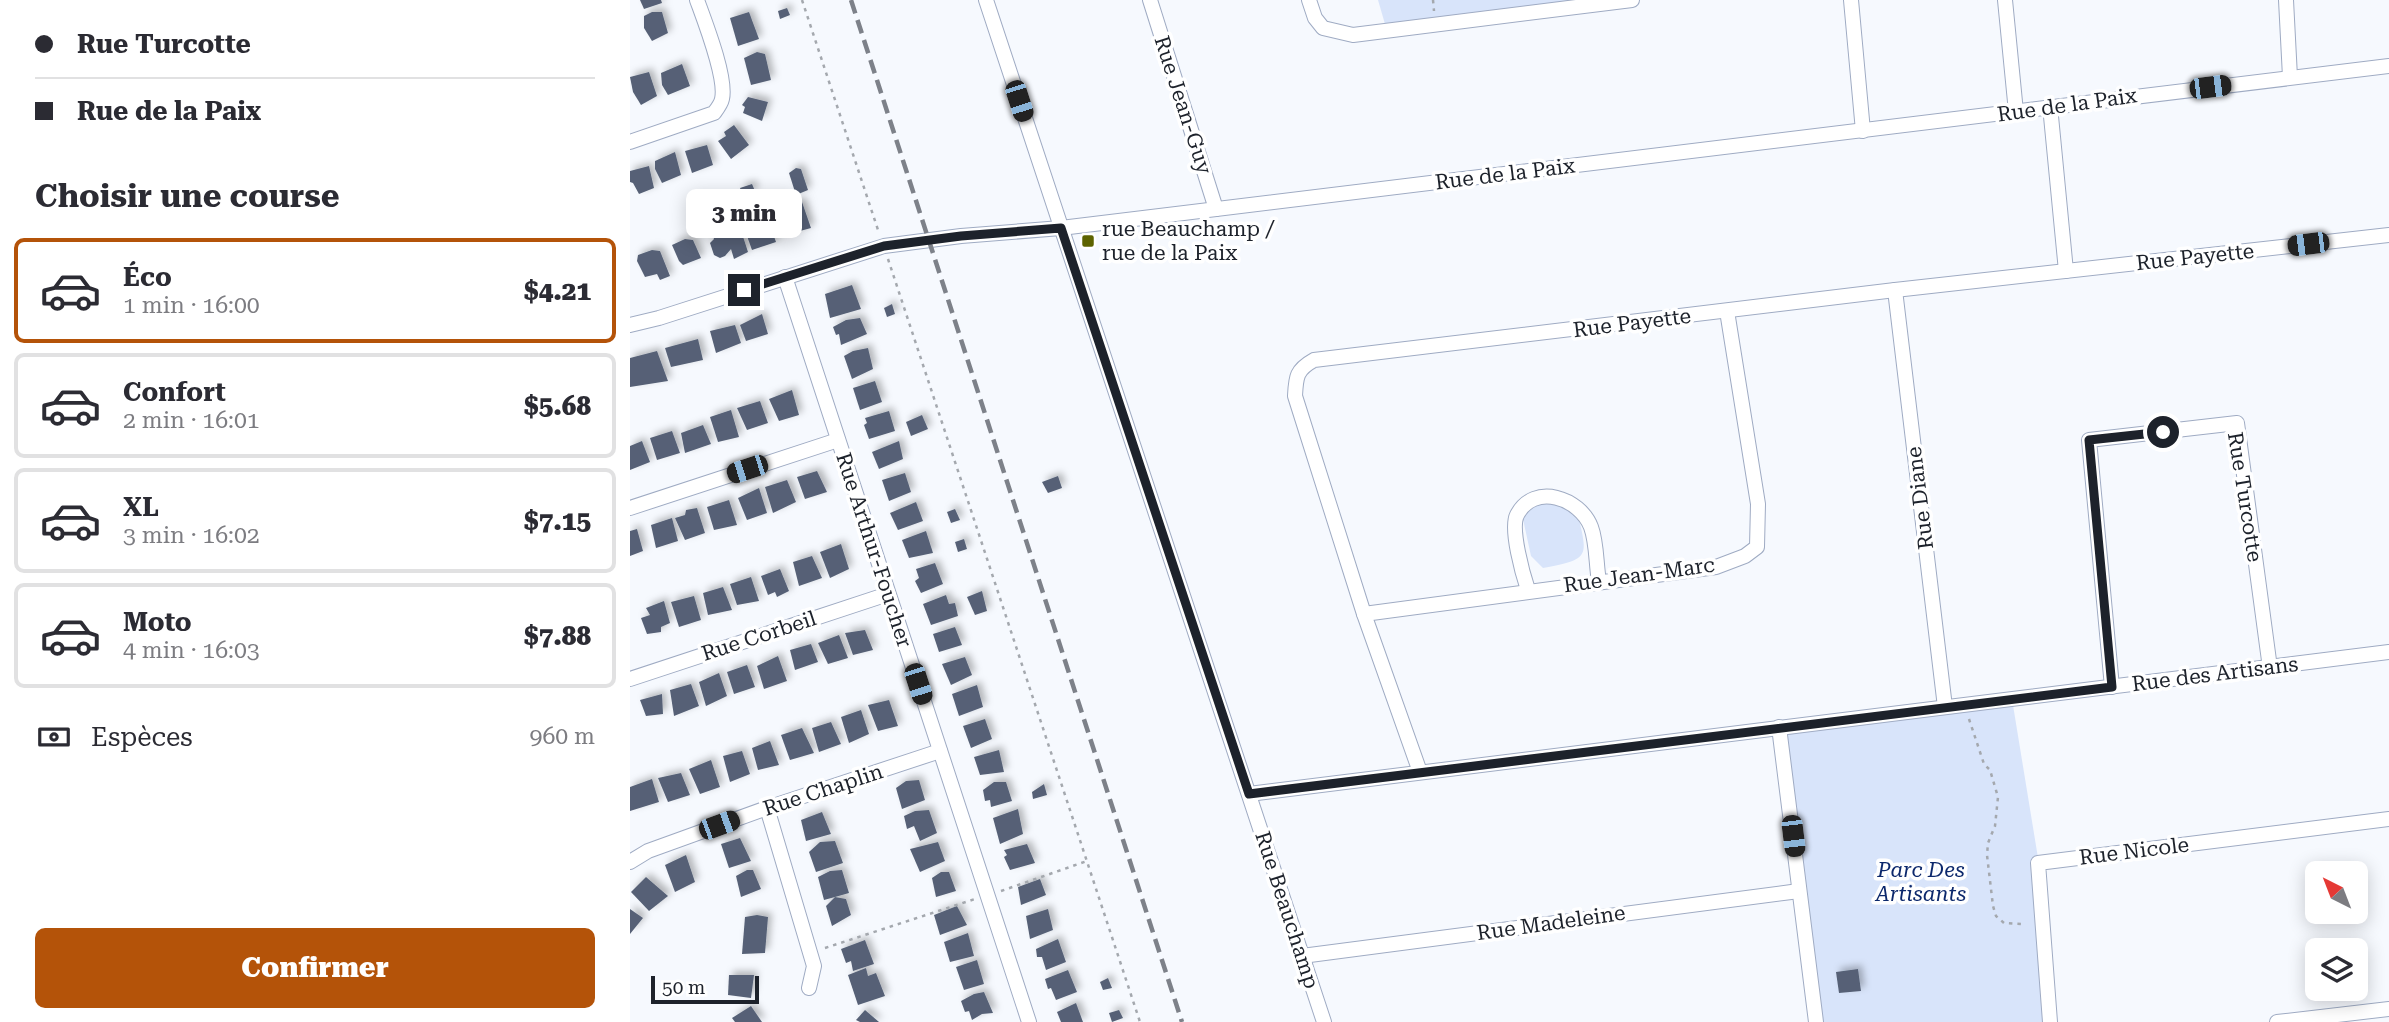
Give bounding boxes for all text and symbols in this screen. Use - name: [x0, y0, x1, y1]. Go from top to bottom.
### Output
- text: Rue Turcotte: [77, 29, 251, 59]
- street label: Rue Jean-Guy: [1149, 33, 1217, 178]
- car: [2188, 74, 2233, 100]
- car: [1003, 78, 1036, 124]
- street label: Rue de la Paix: [1996, 83, 2138, 127]
- text: Rue de la Paix: [77, 96, 261, 126]
- street label: Rue de la Paix: [1434, 154, 1576, 194]
- text: Choisir une course: [35, 177, 339, 215]
- callout: 3 min: [686, 188, 802, 238]
- text: 3 min: [712, 200, 776, 227]
- place label: rue Beauchamp / rue de la Paix: [1102, 217, 1275, 265]
- car: [2286, 231, 2331, 257]
- marker: rue Beauchamp / rue de la Paix: [1080, 233, 1096, 249]
- street label: Rue Payette: [2135, 239, 2255, 275]
- icon: car: [39, 259, 102, 322]
- text: Éco: [123, 262, 172, 292]
- route end: [728, 274, 760, 306]
- text: $4.21: [524, 276, 591, 306]
- text: 1 min · 16:00: [123, 292, 260, 319]
- street label: Rue Payette: [1572, 304, 1692, 342]
- icon: car: [39, 374, 102, 437]
- text: Confort: [123, 377, 226, 407]
- text: $5.68: [524, 391, 591, 421]
- text: 2 min · 16:01: [123, 407, 260, 434]
- route start: [2147, 416, 2179, 448]
- street label: Rue Turcotte: [2223, 430, 2267, 564]
- street label: Rue Diane: [1902, 445, 1938, 551]
- street label: Rue Arthur-Foucher: [831, 450, 917, 651]
- car: [724, 453, 771, 485]
- icon: car: [39, 489, 102, 552]
- text: XL: [123, 492, 159, 522]
- text: $7.15: [524, 506, 591, 536]
- text: 3 min · 16:02: [123, 522, 260, 549]
- street label: Rue Jean-Marc: [1562, 552, 1716, 598]
- icon: car: [39, 604, 102, 667]
- street label: Rue Corbeil: [699, 606, 820, 666]
- text: Moto: [123, 607, 192, 637]
- text: $7.88: [524, 621, 591, 651]
- text: 4 min · 16:03: [123, 637, 260, 664]
- street label: Rue des Artisans: [2130, 652, 2300, 696]
- car: [902, 661, 935, 707]
- icon: cash: [35, 718, 73, 756]
- text: Espèces: [91, 722, 193, 752]
- text: 960 m: [530, 723, 595, 750]
- street label: Rue Chaplin: [760, 759, 886, 821]
- car: [696, 808, 743, 842]
- car: [1781, 814, 1806, 858]
- street label: Rue Beauchamp: [1250, 828, 1324, 992]
- street label: Rue Nicole: [2078, 832, 2190, 870]
- park label: Parc Des Artisants: [1874, 858, 1966, 906]
- north arrow: [2305, 861, 2368, 924]
- map controls: [2305, 861, 2368, 1001]
- street label: Rue Madeleine: [1475, 901, 1627, 945]
- button: Confirmer: [35, 928, 595, 1008]
- button: layers: [2305, 938, 2368, 1001]
- scale bar: [651, 973, 760, 1005]
- text: 50 m: [662, 976, 705, 999]

